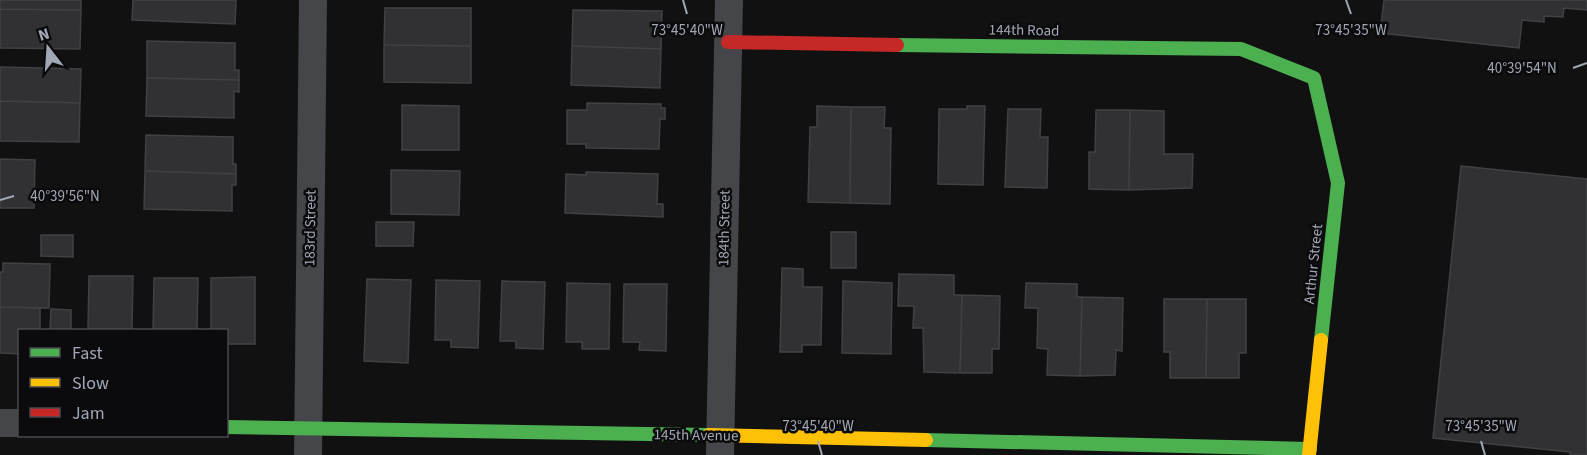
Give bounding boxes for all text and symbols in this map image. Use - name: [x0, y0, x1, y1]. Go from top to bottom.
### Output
- north arrow: [18, 18, 78, 78]
- street label: 144th Road: [988, 19, 1060, 42]
- text: 73°45'40"W: [651, 20, 723, 41]
- text: 73°45'35"W: [1315, 20, 1387, 41]
- text: N: [36, 23, 52, 47]
- text: 40°39'54"N: [1487, 58, 1557, 79]
- text: 40°39'56"N: [30, 186, 100, 207]
- street label: 183rd Street: [299, 190, 322, 266]
- street label: 184th Street: [713, 190, 736, 266]
- street label: Arthur Street: [1299, 223, 1328, 305]
- legend: [18, 329, 228, 437]
- text: Fast: [72, 341, 103, 366]
- text: Slow: [72, 371, 109, 396]
- text: Jam: [72, 401, 105, 426]
- text: 73°45'40"W: [782, 416, 854, 437]
- text: 73°45'35"W: [1445, 416, 1517, 437]
- street label: 145th Avenue: [653, 424, 739, 447]

